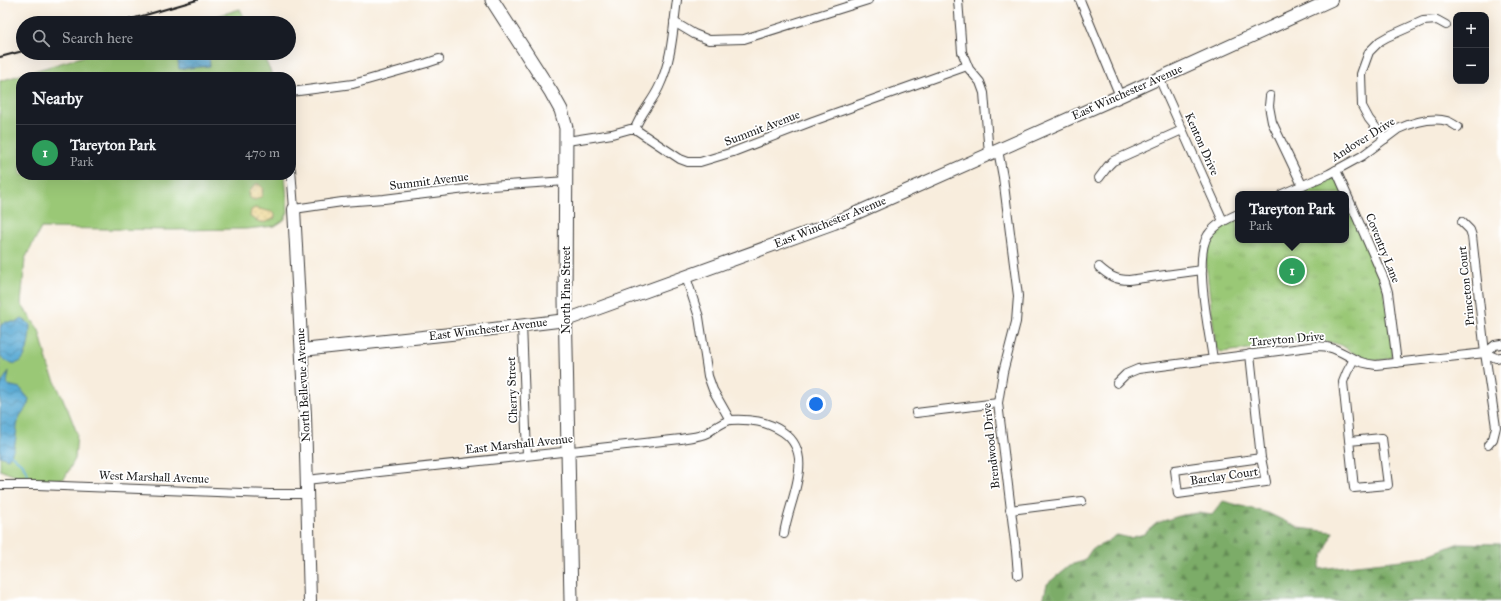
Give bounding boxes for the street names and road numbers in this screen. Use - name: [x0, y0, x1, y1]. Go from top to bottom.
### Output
- street label: East Winchester Avenue: [1070, 61, 1184, 123]
- street label: Summit Avenue: [722, 107, 802, 149]
- street label: Kenton Drive: [1182, 111, 1222, 177]
- street label: Andover Drive: [1328, 114, 1397, 165]
- street label: Summit Avenue: [389, 169, 469, 193]
- street label: East Winchester Avenue: [772, 193, 888, 251]
- street label: Coventry Lane: [1363, 211, 1403, 285]
- street label: North Pine Street: [559, 245, 573, 334]
- street label: Princeton Court: [1455, 245, 1477, 327]
- street label: East Winchester Avenue: [428, 315, 548, 343]
- street label: North Bellevue Avenue: [293, 328, 313, 442]
- street label: Tareyton Drive: [1249, 329, 1325, 349]
- street label: Cherry Street: [504, 356, 520, 424]
- street label: Brendwood Drive: [980, 402, 1002, 490]
- street label: East Marshall Avenue: [465, 431, 573, 457]
- street label: Barclay Court: [1189, 464, 1260, 488]
- street label: West Marshall Avenue: [99, 468, 209, 486]

